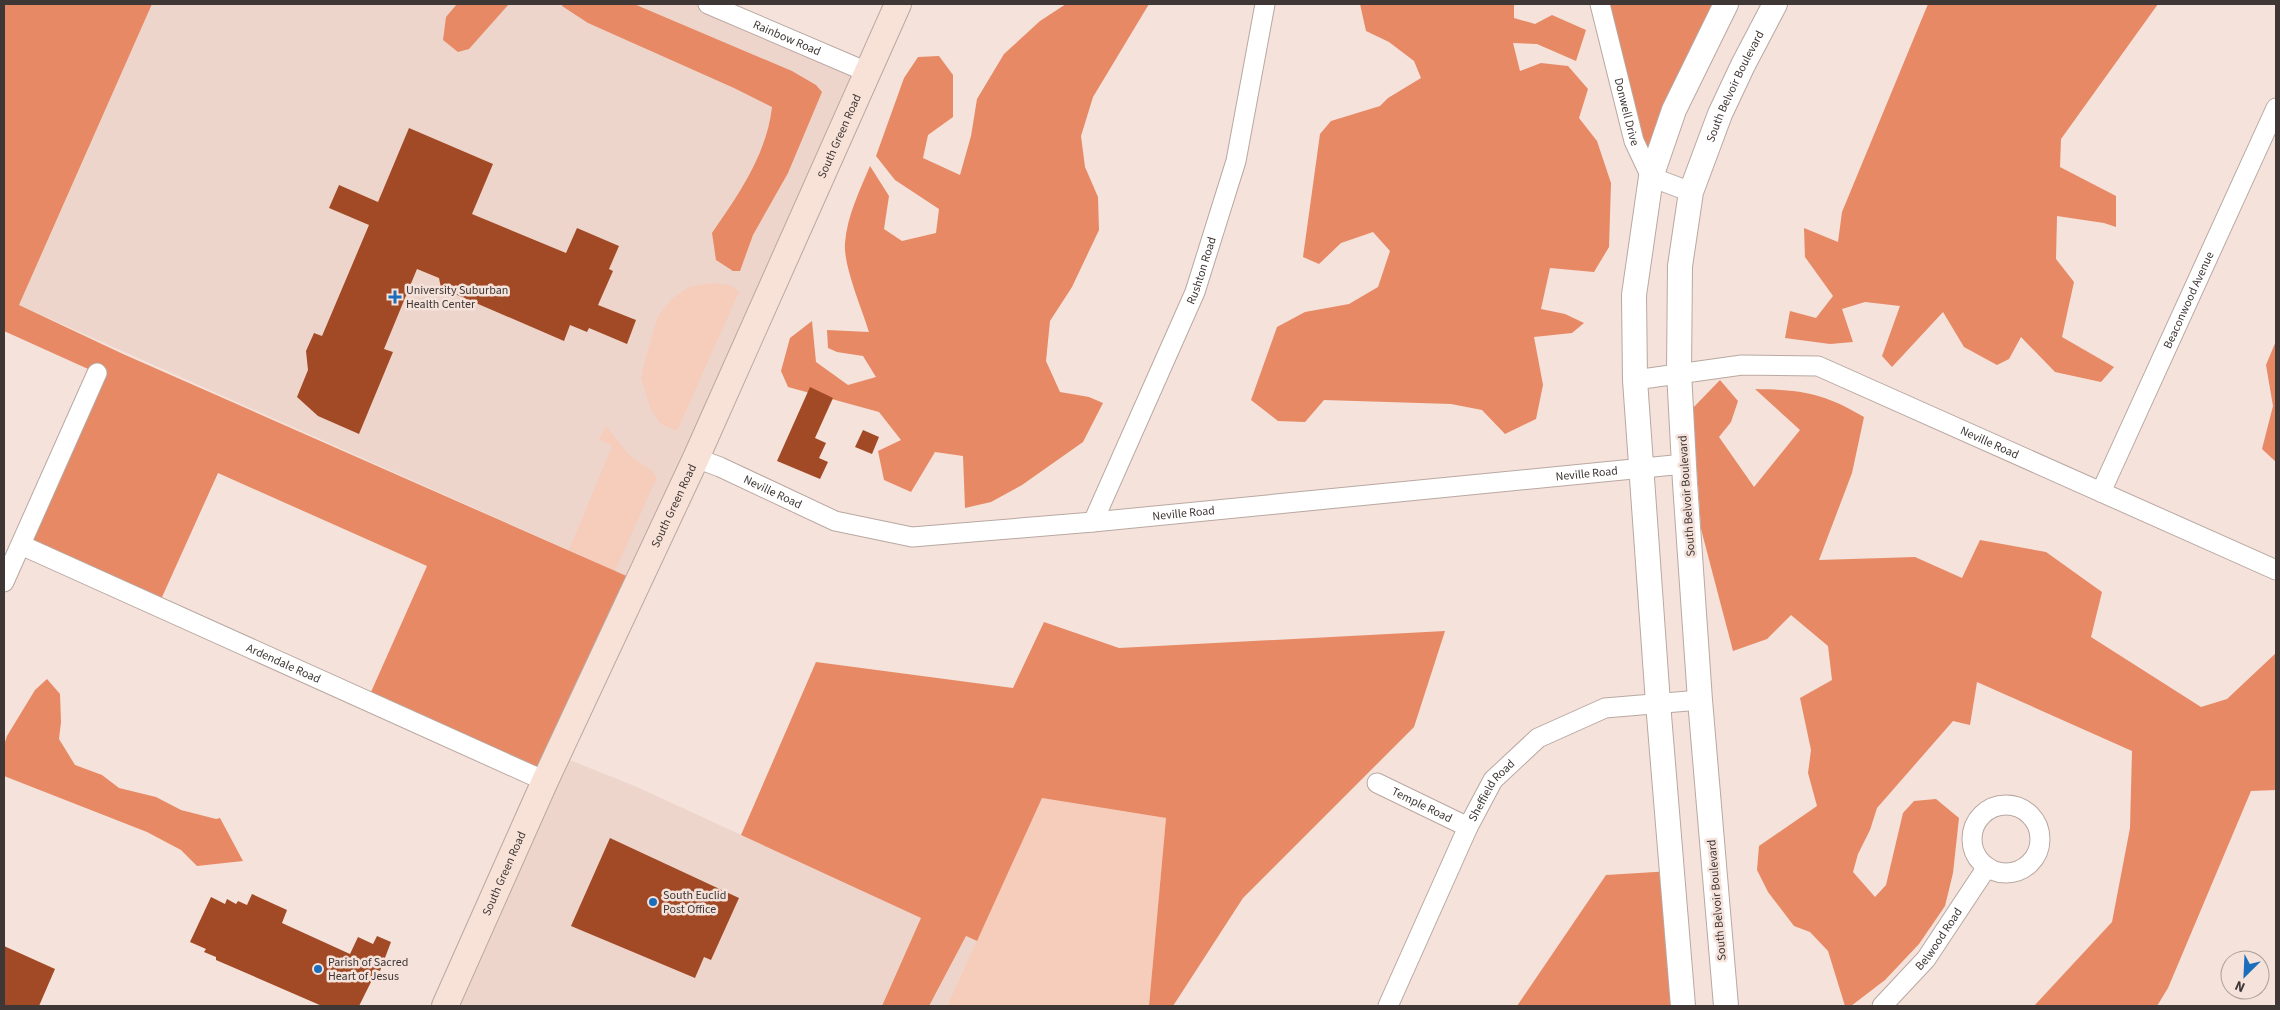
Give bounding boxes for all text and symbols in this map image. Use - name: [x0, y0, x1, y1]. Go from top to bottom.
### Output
- street label: Rainbow Road: [750, 16, 824, 60]
- street label: South Belvoir Boulevard: [1702, 28, 1768, 145]
- street label: Donwell Drive: [1610, 76, 1644, 149]
- street label: South Green Road: [813, 91, 865, 181]
- street label: Rushton Road: [1182, 235, 1220, 307]
- street label: Beaconwood Avenue: [2159, 249, 2218, 351]
- place label: University Suburban Health Center: [406, 282, 508, 313]
- marker: University Suburban Health Center: [388, 290, 402, 304]
- street label: Neville Road: [1958, 422, 2022, 463]
- street label: South Belvoir Boulevard: [1674, 435, 1700, 557]
- street label: South Green Road: [647, 461, 701, 550]
- street label: Neville Road: [1555, 462, 1619, 485]
- street label: Neville Road: [741, 471, 805, 513]
- street label: Neville Road: [1152, 502, 1216, 525]
- street label: Ardendale Road: [244, 639, 323, 687]
- street label: Sheffield Road: [1464, 755, 1519, 824]
- street label: Temple Road: [1389, 783, 1455, 827]
- street label: South Green Road: [478, 829, 530, 918]
- street label: South Belvoir Boulevard: [1703, 839, 1731, 961]
- place label: South Euclid Post Office: [663, 887, 726, 918]
- marker: South Euclid Post Office: [647, 896, 659, 908]
- street label: Belwood Road: [1911, 904, 1966, 974]
- north arrow: [2220, 950, 2270, 1000]
- place label: Parish of Sacred Heart of Jesus: [328, 954, 408, 985]
- marker: Parish of Sacred Heart of Jesus: [312, 963, 324, 975]
- text: N: [2232, 975, 2248, 997]

